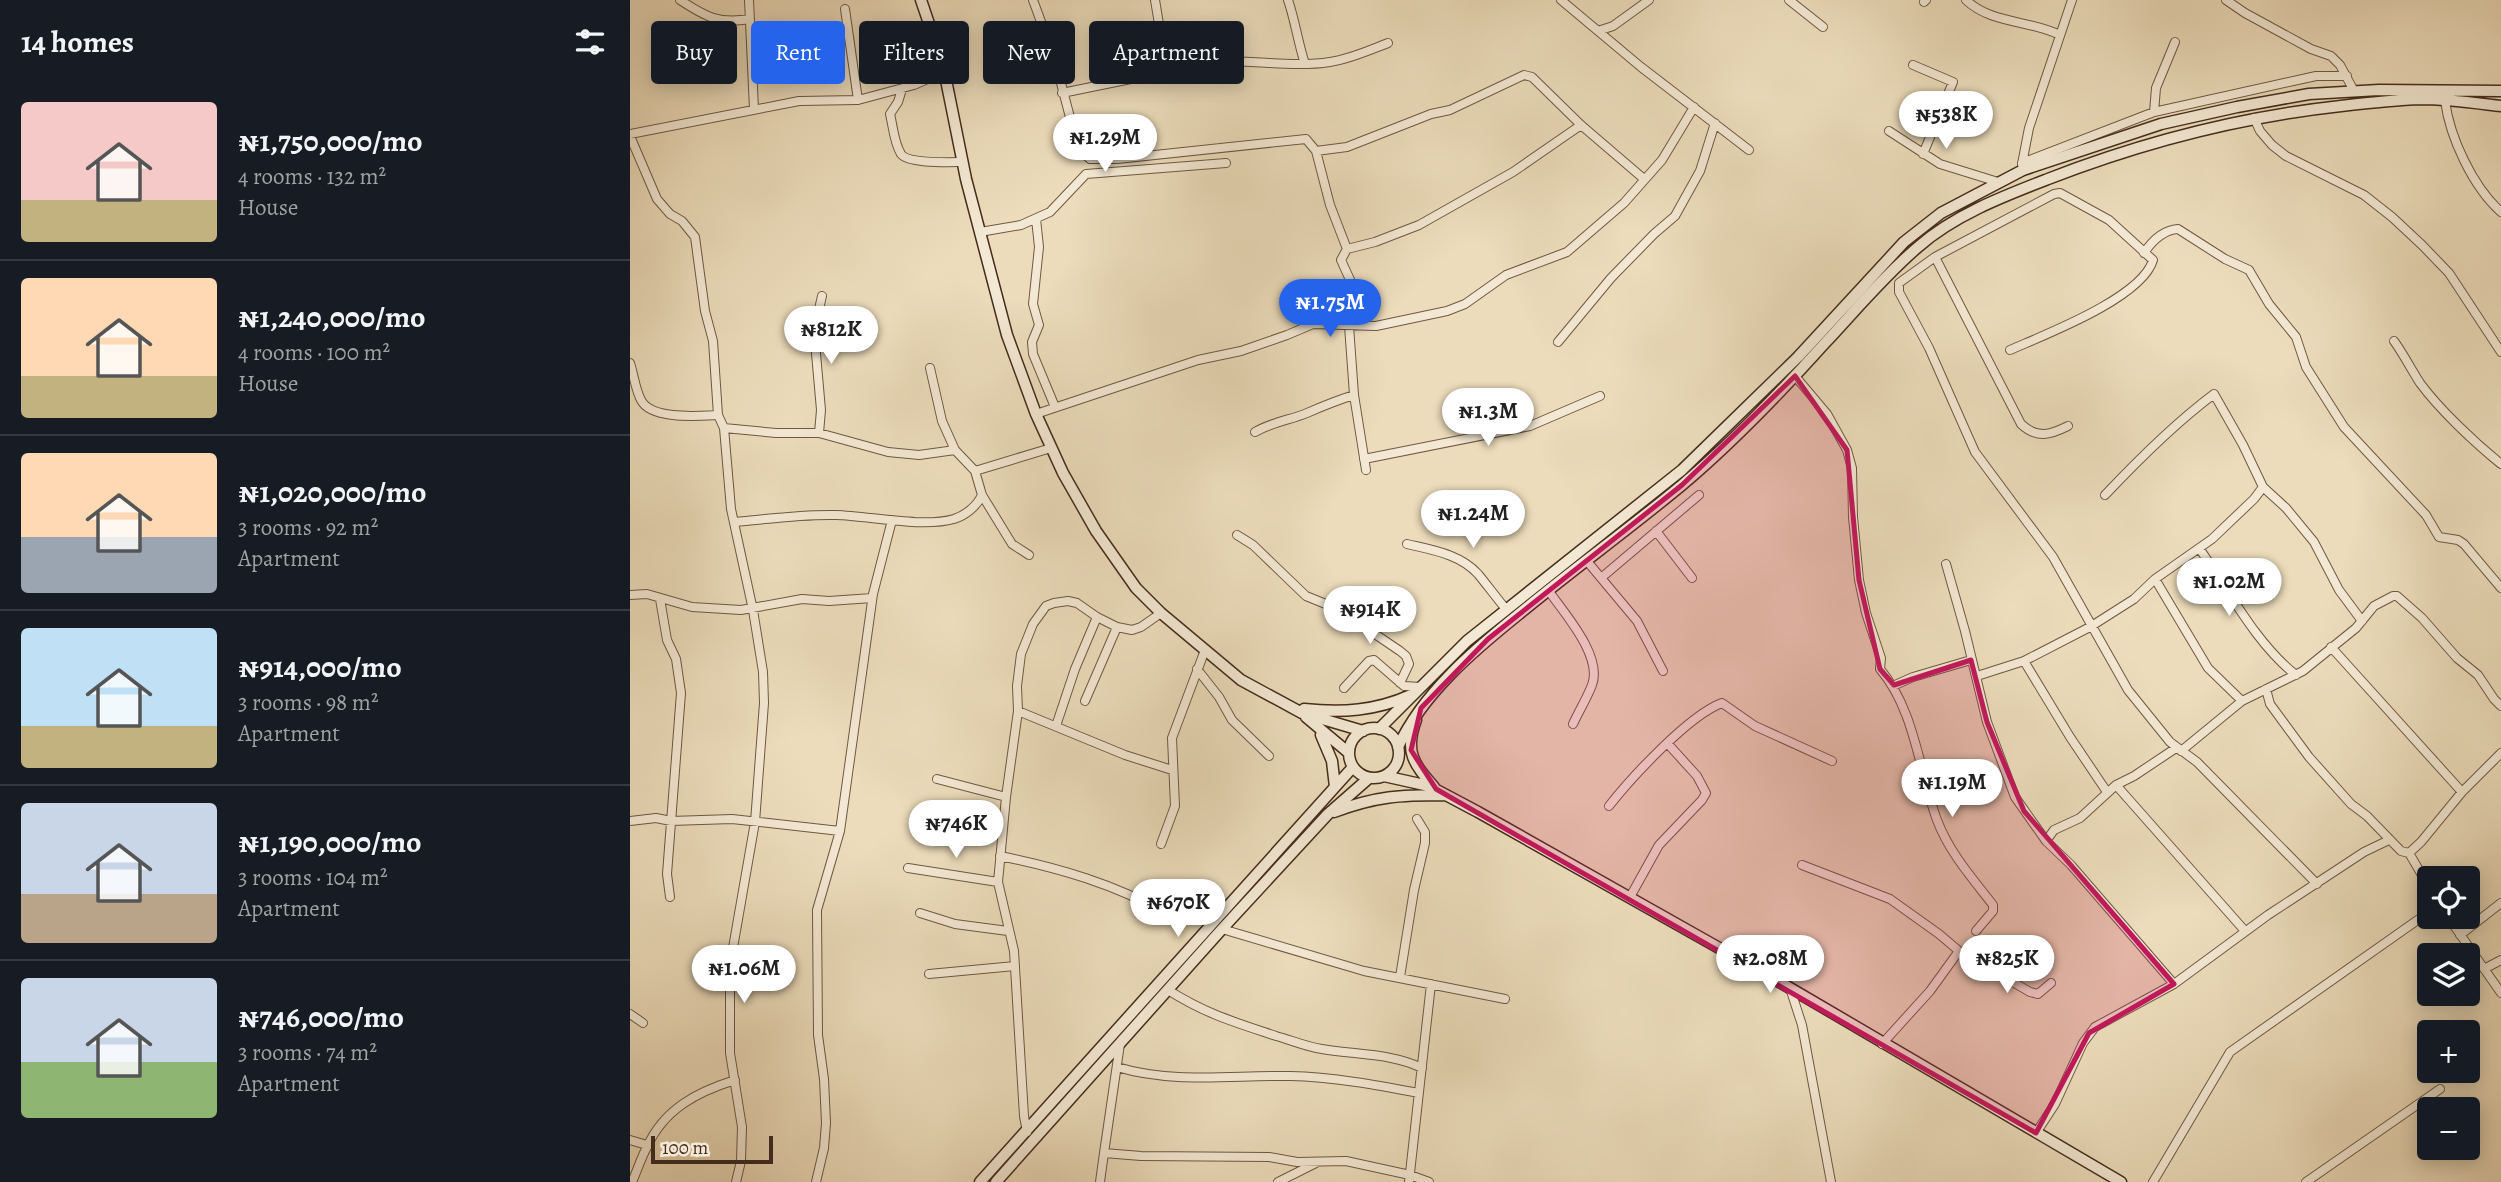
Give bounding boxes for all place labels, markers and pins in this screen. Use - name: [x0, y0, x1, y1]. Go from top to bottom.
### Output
- pin: ₦538K: [1897, 92, 1995, 151]
- pin: ₦1.29M: [1048, 114, 1162, 174]
- pin: ₦1.75M: [1273, 280, 1387, 339]
- pin: ₦812K: [782, 306, 880, 366]
- pin: ₦1.3M: [1439, 388, 1537, 448]
- pin: ₦1.24M: [1416, 490, 1530, 550]
- pin: ₦1.02M: [2172, 558, 2286, 618]
- pin: ₦914K: [1321, 586, 1419, 646]
- pin: ₦1.19M: [1895, 760, 2009, 819]
- pin: ₦746K: [907, 800, 1005, 860]
- pin: ₦670K: [1129, 880, 1227, 939]
- pin: ₦2.08M: [1713, 936, 1827, 995]
- pin: ₦825K: [1958, 936, 2056, 995]
- pin: ₦1.06M: [687, 946, 801, 1005]

